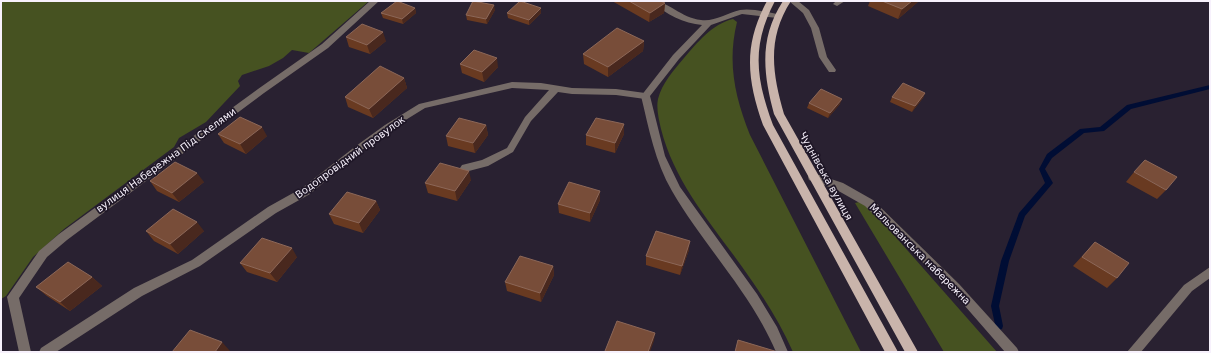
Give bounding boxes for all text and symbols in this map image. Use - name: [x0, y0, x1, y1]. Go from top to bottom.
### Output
- street label: вулиця Набережна Під Скелями: [94, 106, 238, 214]
- street label: Водопровідний провулок: [293, 114, 407, 200]
- street label: Чуднівська вулиця: [797, 130, 855, 222]
- street label: Мальованська набережна: [867, 201, 973, 307]

